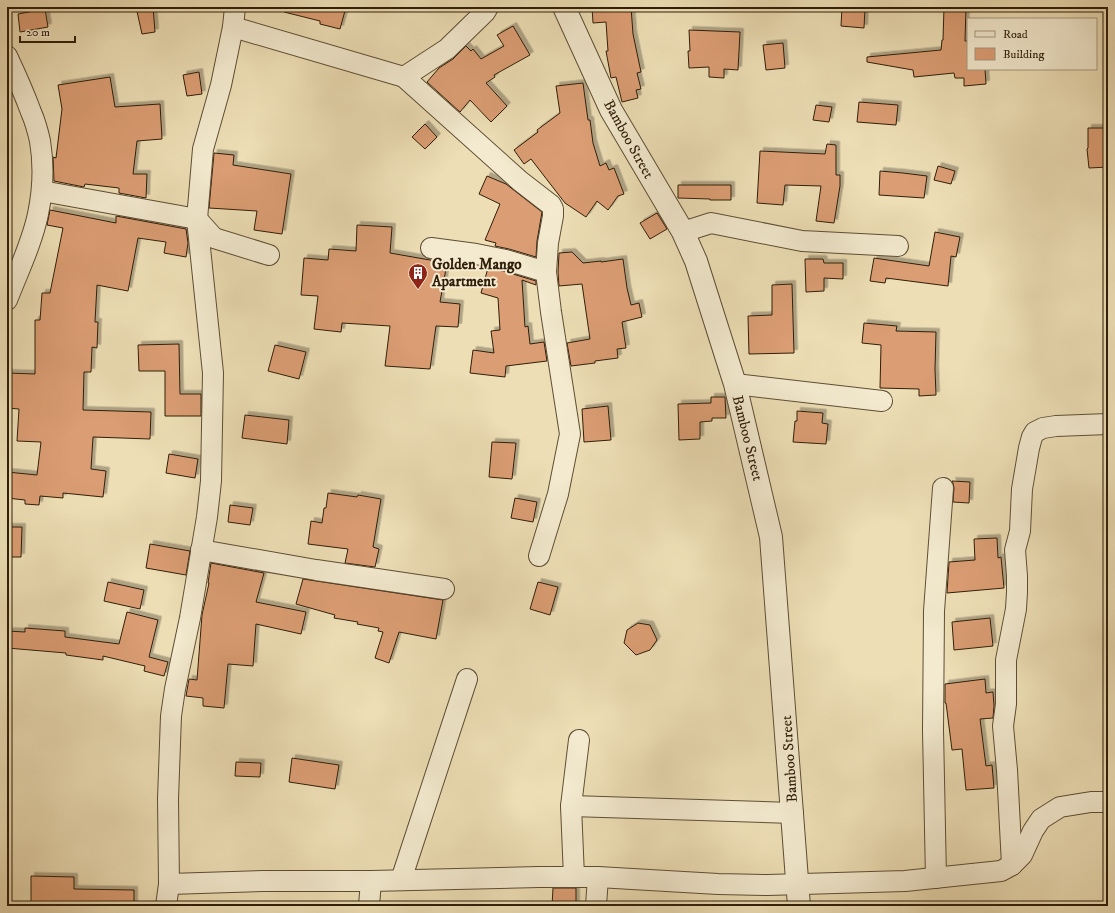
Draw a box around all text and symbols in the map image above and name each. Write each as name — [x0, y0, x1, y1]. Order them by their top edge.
scale bar — [20, 18, 75, 44]
legend — [967, 18, 1097, 70]
text: 20 m — [26, 25, 50, 40]
text: Road — [1003, 27, 1028, 42]
text: Building — [1003, 47, 1044, 62]
street label: Bamboo Street — [599, 96, 658, 182]
place label: Golden Mango Apartment — [431, 255, 522, 291]
building icon: Golden Mango Apartment — [407, 262, 429, 290]
street label: Bamboo Street — [728, 393, 767, 483]
street label: Bamboo Street — [777, 715, 802, 803]

